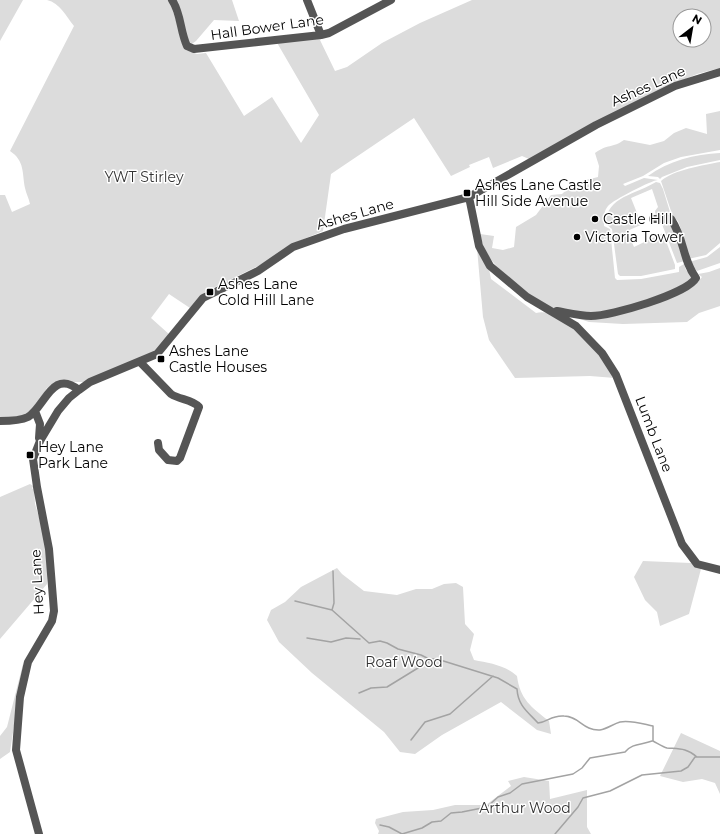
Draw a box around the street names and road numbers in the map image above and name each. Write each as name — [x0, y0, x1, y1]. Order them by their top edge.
street label: Hall Bower Lane — [209, 10, 325, 44]
street label: Ashes Lane — [608, 62, 688, 110]
street label: Ashes Lane — [314, 194, 396, 234]
street label: Lumb Lane — [631, 393, 677, 475]
street label: Hey Lane — [26, 549, 48, 615]

